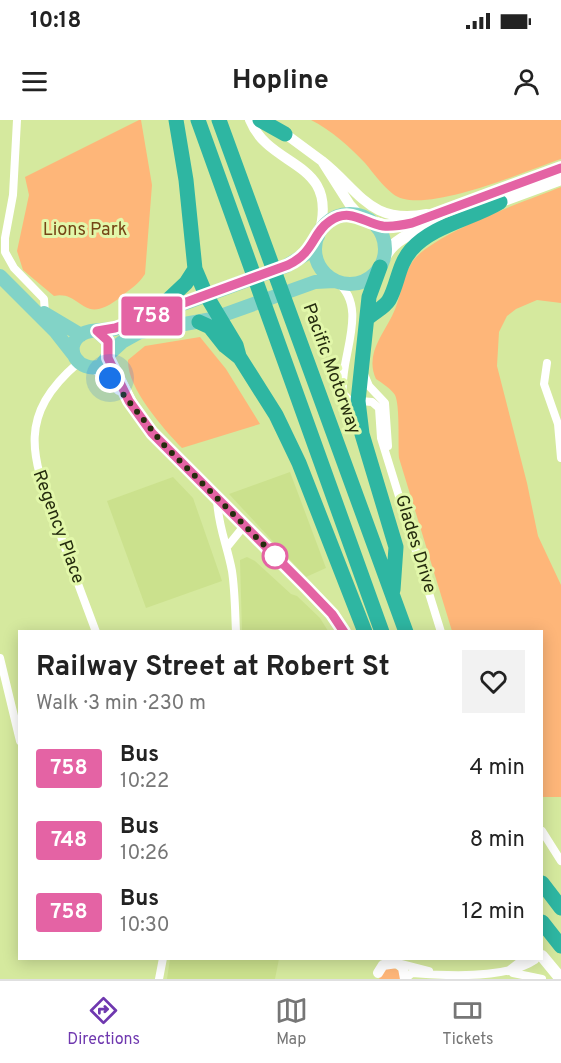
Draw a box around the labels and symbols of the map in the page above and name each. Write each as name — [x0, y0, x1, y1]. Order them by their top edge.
park label: Lions Park — [43, 219, 127, 242]
line badge: 758 — [118, 296, 186, 336]
street label: Pacific Motorway — [297, 300, 365, 438]
your location — [95, 363, 125, 393]
street label: Regency Place — [27, 467, 89, 587]
street label: Glades Drive — [389, 492, 441, 596]
unlabelled marker — [262, 543, 288, 569]

